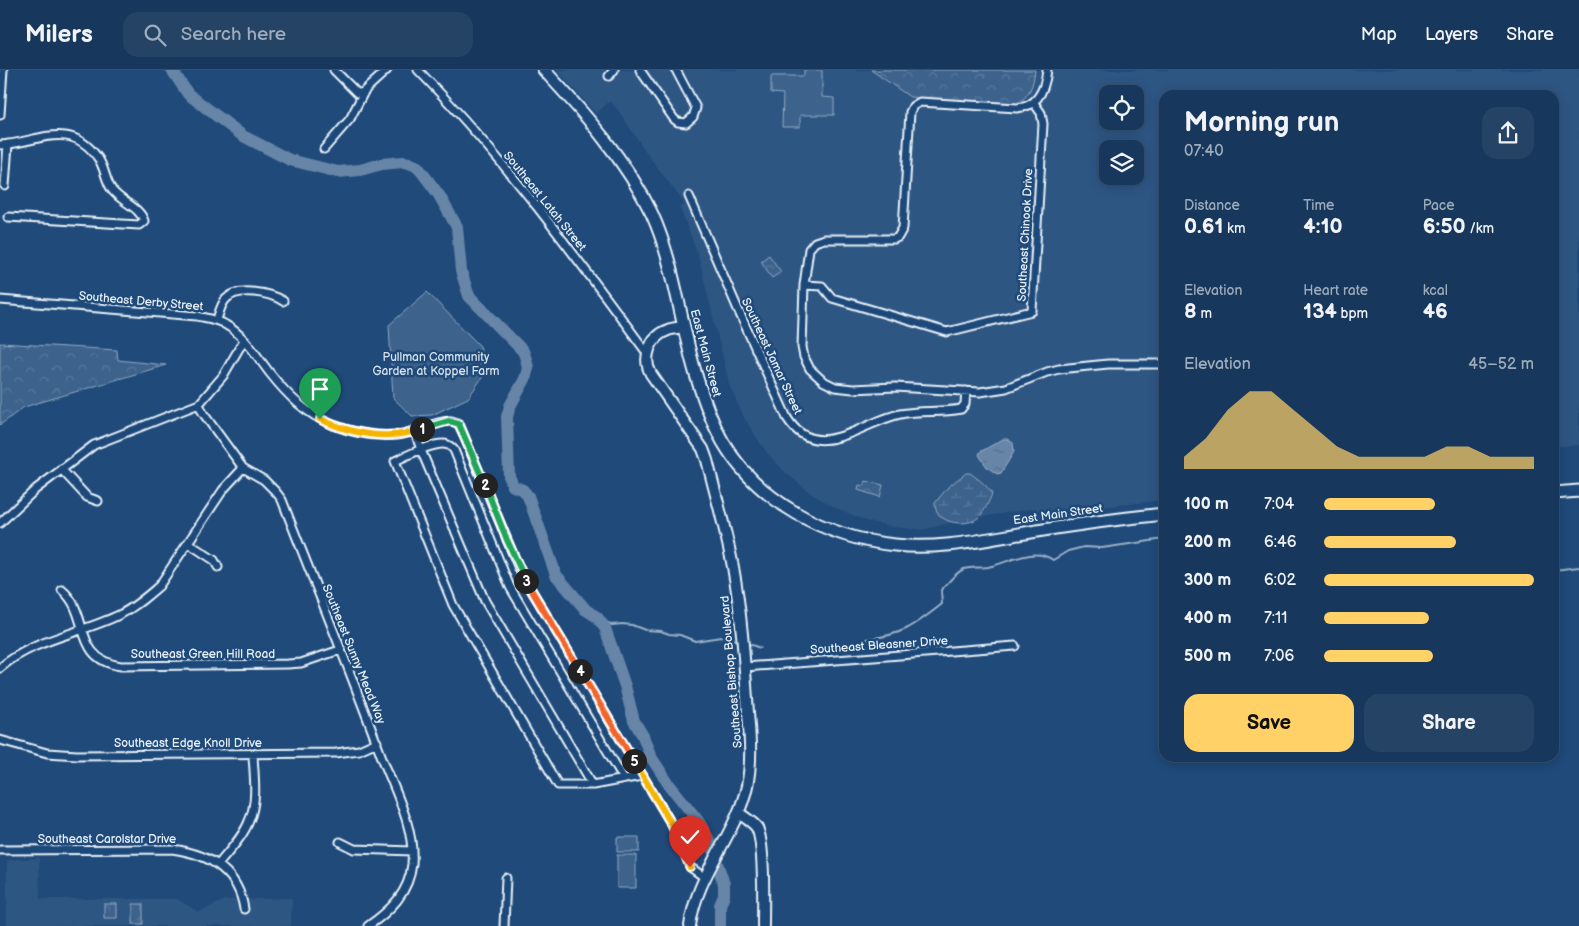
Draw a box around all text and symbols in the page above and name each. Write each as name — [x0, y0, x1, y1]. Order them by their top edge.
search box — [123, 12, 473, 57]
text: Milers — [25, 20, 93, 49]
icon: search — [141, 21, 169, 49]
text: Search here — [181, 23, 286, 46]
text: Map — [1361, 24, 1397, 45]
text: Layers — [1425, 24, 1478, 45]
text: Share — [1506, 24, 1554, 45]
map controls — [1099, 85, 1144, 185]
button: locate — [1099, 85, 1144, 130]
text: Morning run — [1184, 106, 1339, 139]
button: share — [1482, 107, 1534, 159]
button: layers — [1099, 140, 1144, 185]
text: 07:40 — [1184, 142, 1224, 161]
street label: Southeast Latah Street — [500, 148, 590, 254]
street label: Southeast Chinook Drive — [1015, 168, 1036, 302]
text: Distance — [1184, 197, 1240, 214]
text: Time — [1303, 197, 1334, 214]
text: Pace — [1423, 197, 1455, 214]
text: 0.61 — [1184, 214, 1223, 239]
text: 4:10 — [1303, 214, 1343, 239]
text: 6:50 — [1423, 214, 1466, 239]
text: km — [1223, 220, 1246, 237]
text: /km — [1466, 220, 1494, 237]
text: Elevation — [1184, 282, 1242, 299]
text: Heart rate — [1303, 282, 1368, 299]
text: kcal — [1423, 282, 1448, 299]
street label: Southeast Derby Street — [78, 289, 204, 314]
street label: Southeast Jamar Street — [738, 296, 805, 417]
text: 8 — [1184, 299, 1197, 324]
text: 134 — [1303, 299, 1337, 324]
text: 46 — [1423, 299, 1448, 324]
text: m — [1197, 305, 1212, 322]
text: bpm — [1337, 305, 1368, 322]
street label: East Main Street — [687, 308, 725, 399]
park label: Pullman Community Garden at Koppel Farm — [373, 350, 499, 379]
text: Elevation — [1184, 355, 1251, 374]
text: 45–52 m — [1468, 355, 1534, 374]
pin — [299, 368, 341, 419]
icon: arrive — [306, 375, 334, 403]
pin: 1 — [410, 416, 434, 442]
text: 1 — [420, 421, 425, 438]
pin: 2 — [472, 472, 498, 498]
text: 2 — [481, 477, 490, 494]
text: 100 m — [1184, 495, 1229, 514]
text: 7:04 — [1264, 495, 1294, 514]
street label: East Main Street — [1012, 501, 1104, 528]
text: 200 m — [1184, 533, 1231, 552]
text: 6:46 — [1264, 533, 1297, 552]
pin: 3 — [514, 568, 538, 594]
text: 300 m — [1184, 571, 1231, 590]
text: 6:02 — [1264, 571, 1296, 590]
text: 3 — [522, 573, 531, 590]
street label: Southeast Sunny Mead Way — [319, 582, 389, 727]
street label: Southeast Bishop Boulevard — [717, 595, 746, 749]
text: 400 m — [1184, 609, 1231, 628]
text: 7:11 — [1264, 609, 1287, 628]
street label: Southeast Bleasner Drive — [810, 633, 948, 658]
street label: Southeast Green Hill Road — [131, 647, 275, 662]
text: 500 m — [1184, 647, 1231, 666]
text: 7:06 — [1264, 647, 1294, 666]
pin: 4 — [568, 658, 592, 684]
text: 4 — [576, 663, 585, 680]
button: Save — [1184, 694, 1354, 752]
button: Share — [1364, 694, 1534, 752]
street label: Southeast Edge Knoll Drive — [114, 736, 262, 751]
pin: 5 — [622, 748, 646, 774]
text: 5 — [630, 753, 639, 770]
pin — [669, 816, 711, 867]
icon: check — [676, 823, 704, 851]
street label: Southeast Carolstar Drive — [38, 832, 176, 847]

